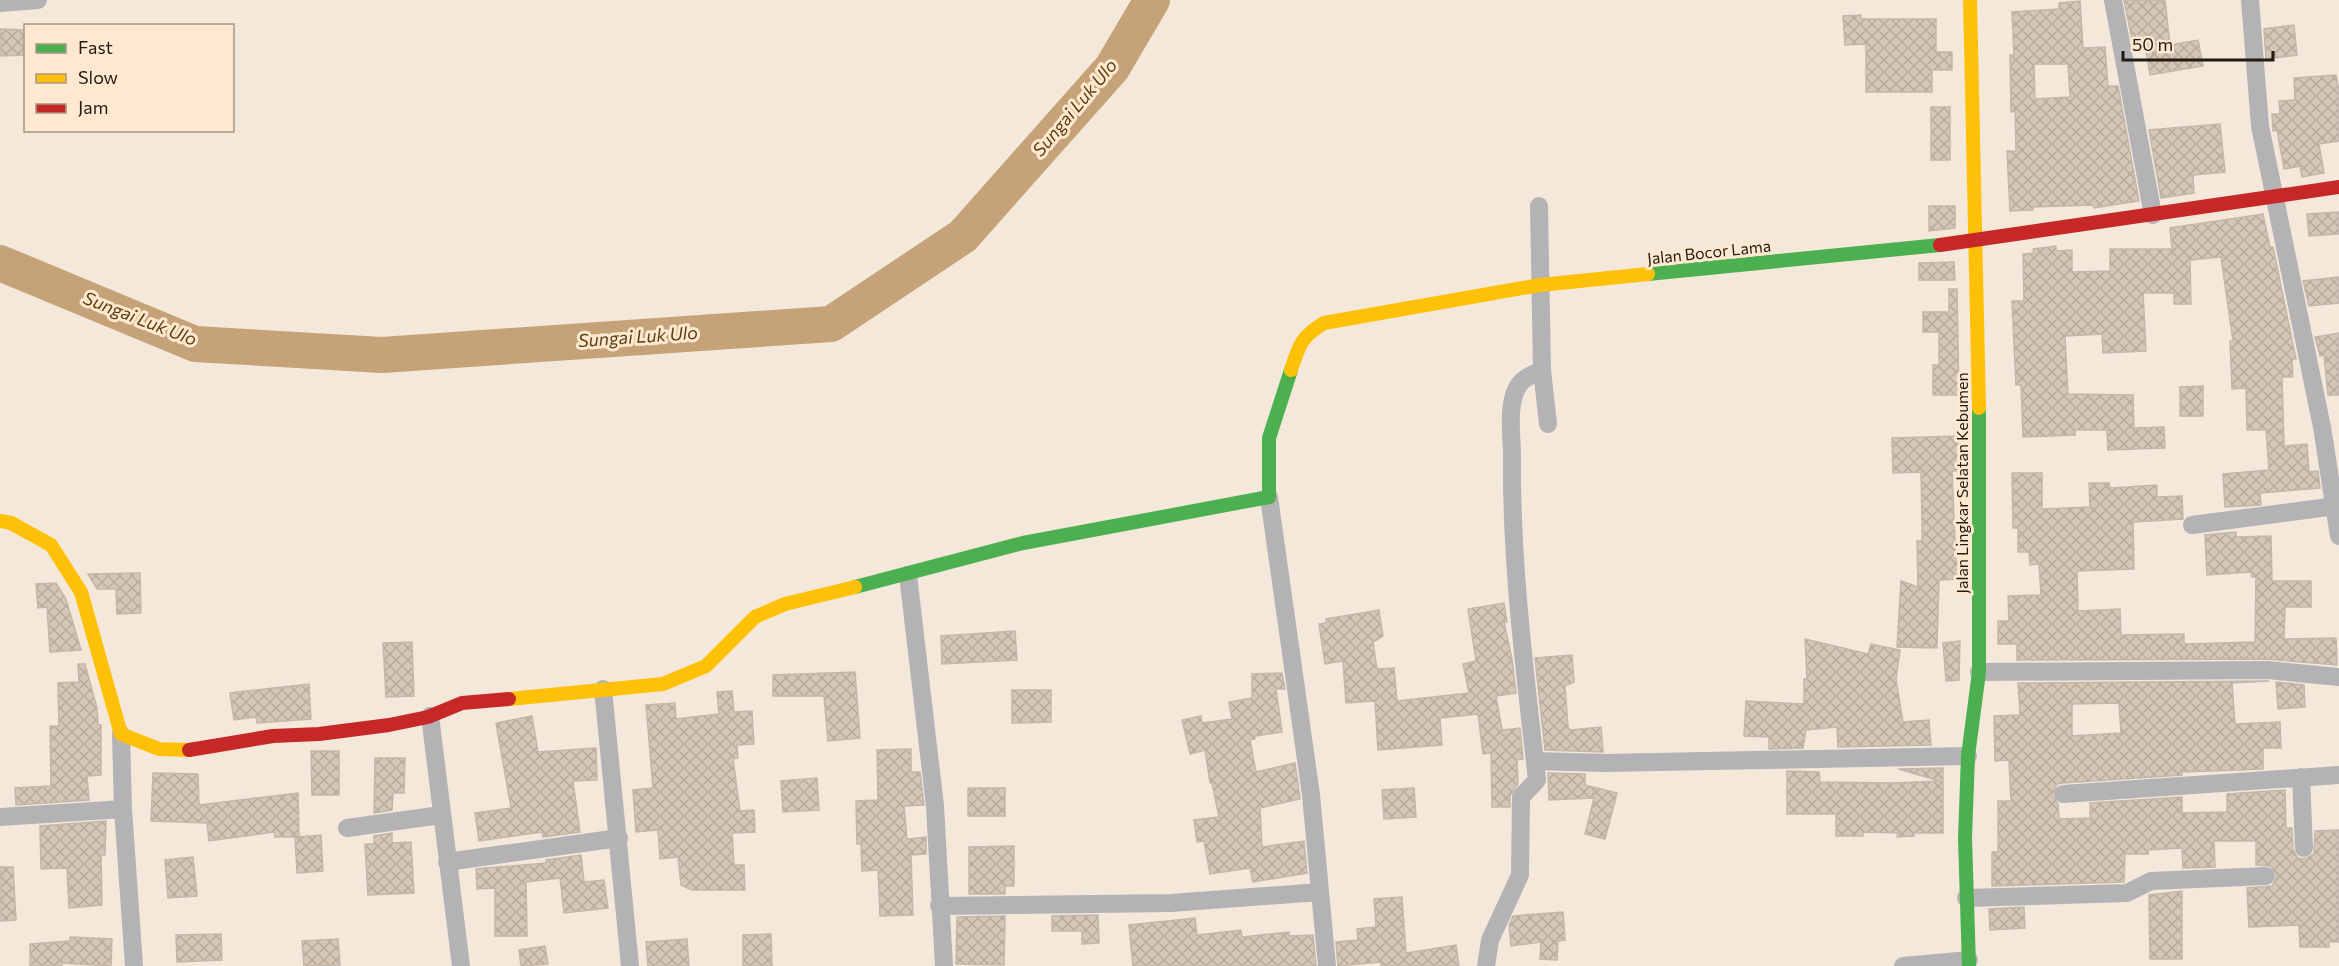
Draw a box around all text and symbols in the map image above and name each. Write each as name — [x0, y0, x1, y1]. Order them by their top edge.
legend — [24, 24, 234, 132]
scale bar — [2123, 24, 2273, 62]
text: 50 m — [2132, 33, 2173, 55]
text: Fast — [78, 36, 113, 58]
water label: Sungai Luk Ulo — [1027, 54, 1121, 160]
text: Slow — [78, 66, 118, 88]
text: Jam — [78, 96, 108, 118]
street label: Jalan Bocor Lama — [1646, 236, 1772, 267]
water label: Sungai Luk Ulo — [80, 286, 200, 350]
water label: Sungai Luk Ulo — [577, 321, 699, 351]
street label: Jalan Lingkar Selatan Kebumen — [1952, 372, 1971, 594]

